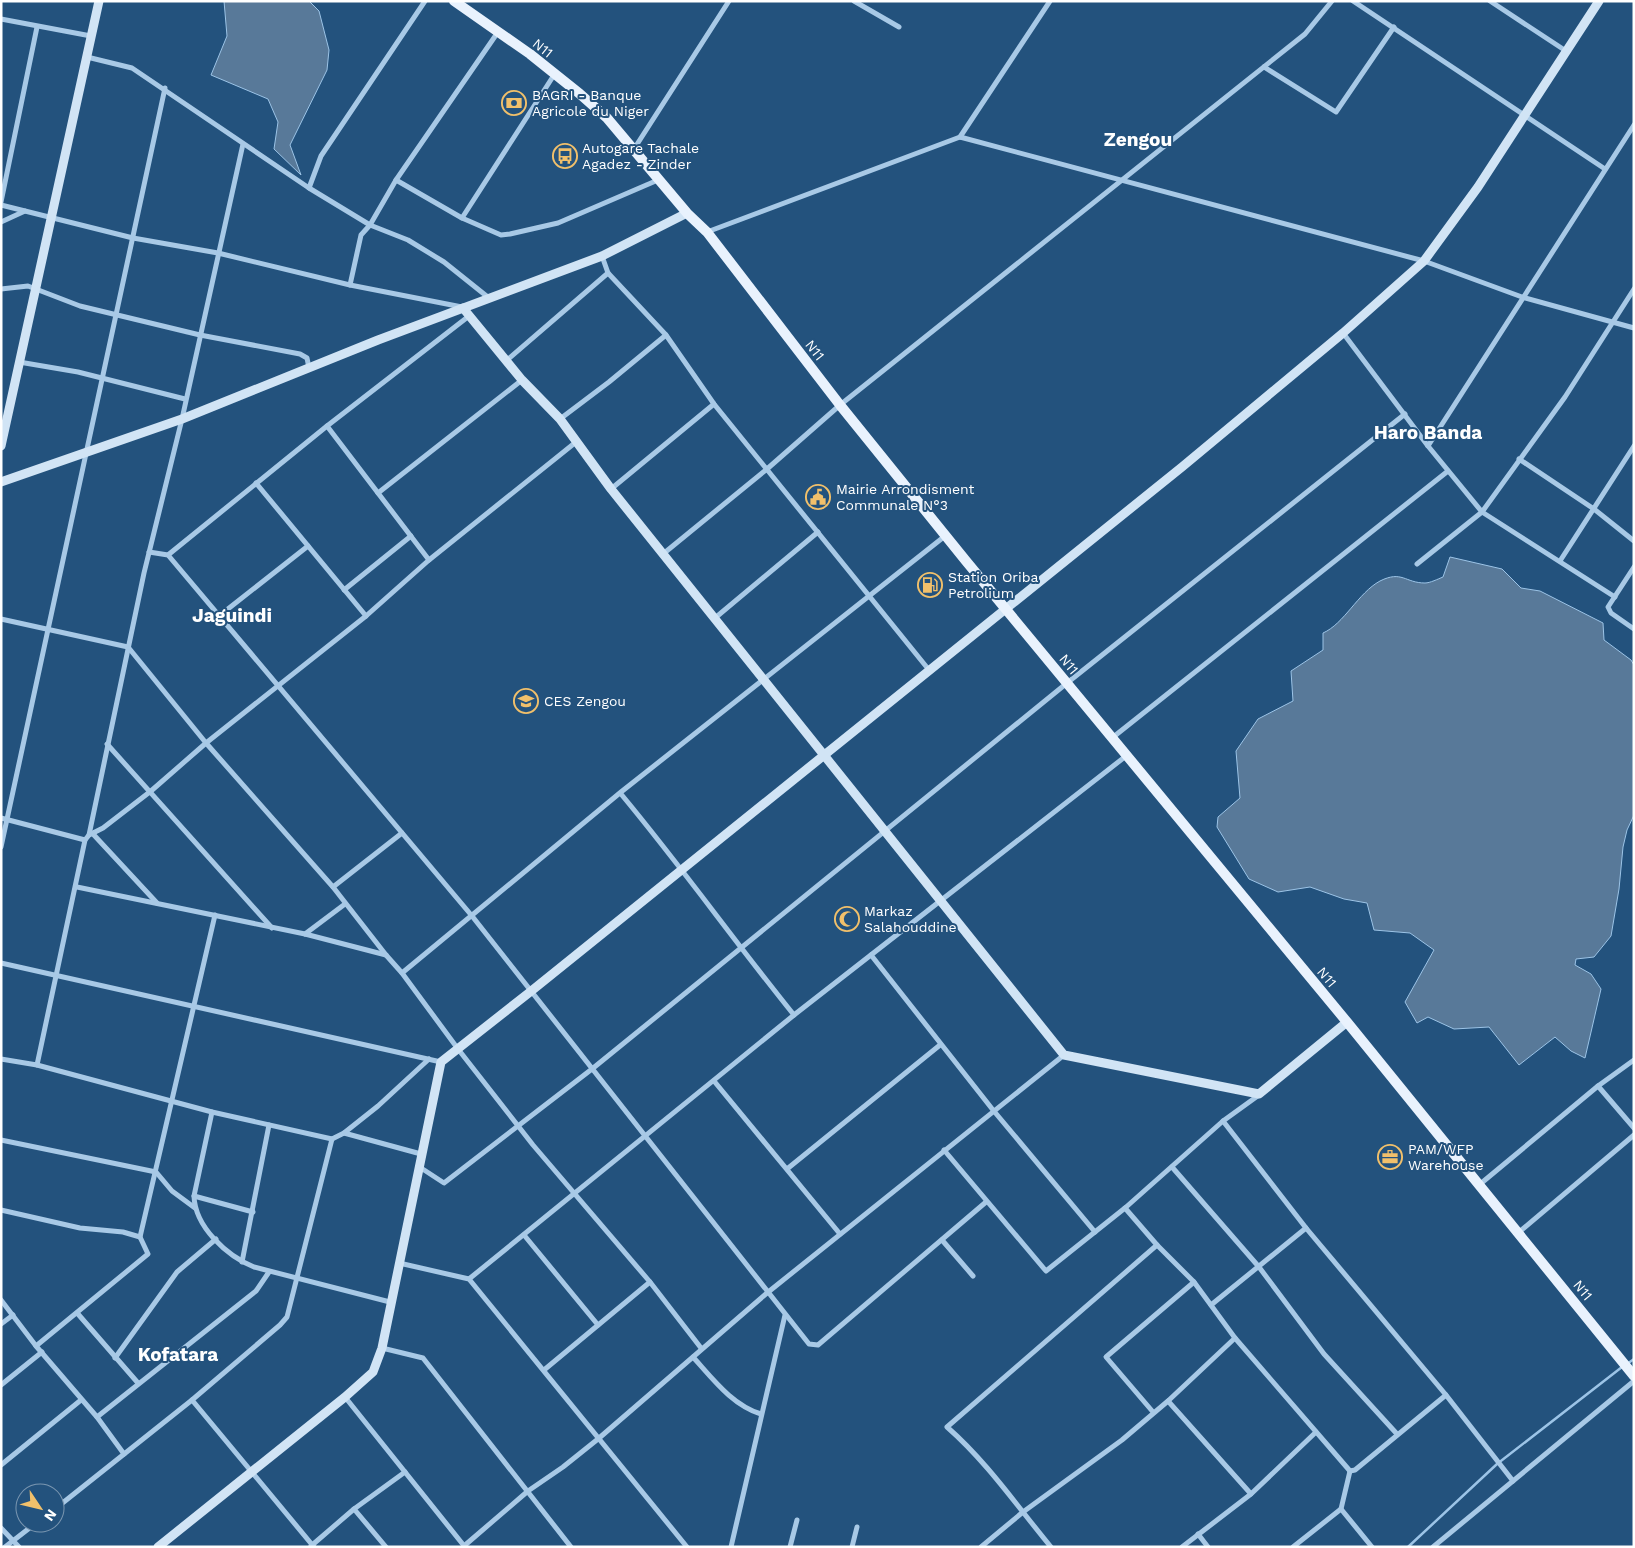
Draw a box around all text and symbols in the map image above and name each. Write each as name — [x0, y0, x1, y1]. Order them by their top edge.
street label: N11 — [530, 35, 556, 61]
place label: BAGRI - Banque Agricole du Niger — [532, 87, 649, 119]
bank icon: BAGRI - Banque Agricole du Niger — [501, 90, 527, 116]
district label: Zengou — [1104, 128, 1172, 151]
place label: Autogare Tachale Agadez - Zinder — [582, 140, 699, 172]
bus stop icon: Autogare Tachale Agadez - Zinder — [552, 143, 578, 169]
street label: N11 — [802, 337, 828, 363]
district label: Haro Banda — [1374, 421, 1482, 444]
place label: Mairie Arrondisment Communale N°3 — [836, 481, 975, 513]
public building icon: Mairie Arrondisment Communale N°3 — [805, 484, 831, 510]
place label: Station Oriba Petrolium — [948, 569, 1039, 601]
fuel station icon: Station Oriba Petrolium — [917, 572, 943, 598]
district label: Jaguindi — [192, 604, 272, 627]
street label: N11 — [1056, 651, 1082, 677]
school or university icon: CES Zengou — [513, 688, 539, 714]
place label: CES Zengou — [544, 693, 626, 709]
place label: Markaz Salahouddine — [864, 903, 957, 935]
mosque icon: Markaz Salahouddine — [834, 906, 860, 932]
street label: N11 — [1314, 964, 1340, 990]
place label: PAM/WFP Warehouse — [1408, 1141, 1484, 1173]
office icon: PAM/WFP Warehouse — [1377, 1144, 1403, 1170]
street label: N11 — [1570, 1277, 1596, 1303]
district label: Kofatara — [138, 1343, 218, 1366]
north arrow — [15, 1483, 65, 1533]
text: N — [41, 1507, 60, 1524]

